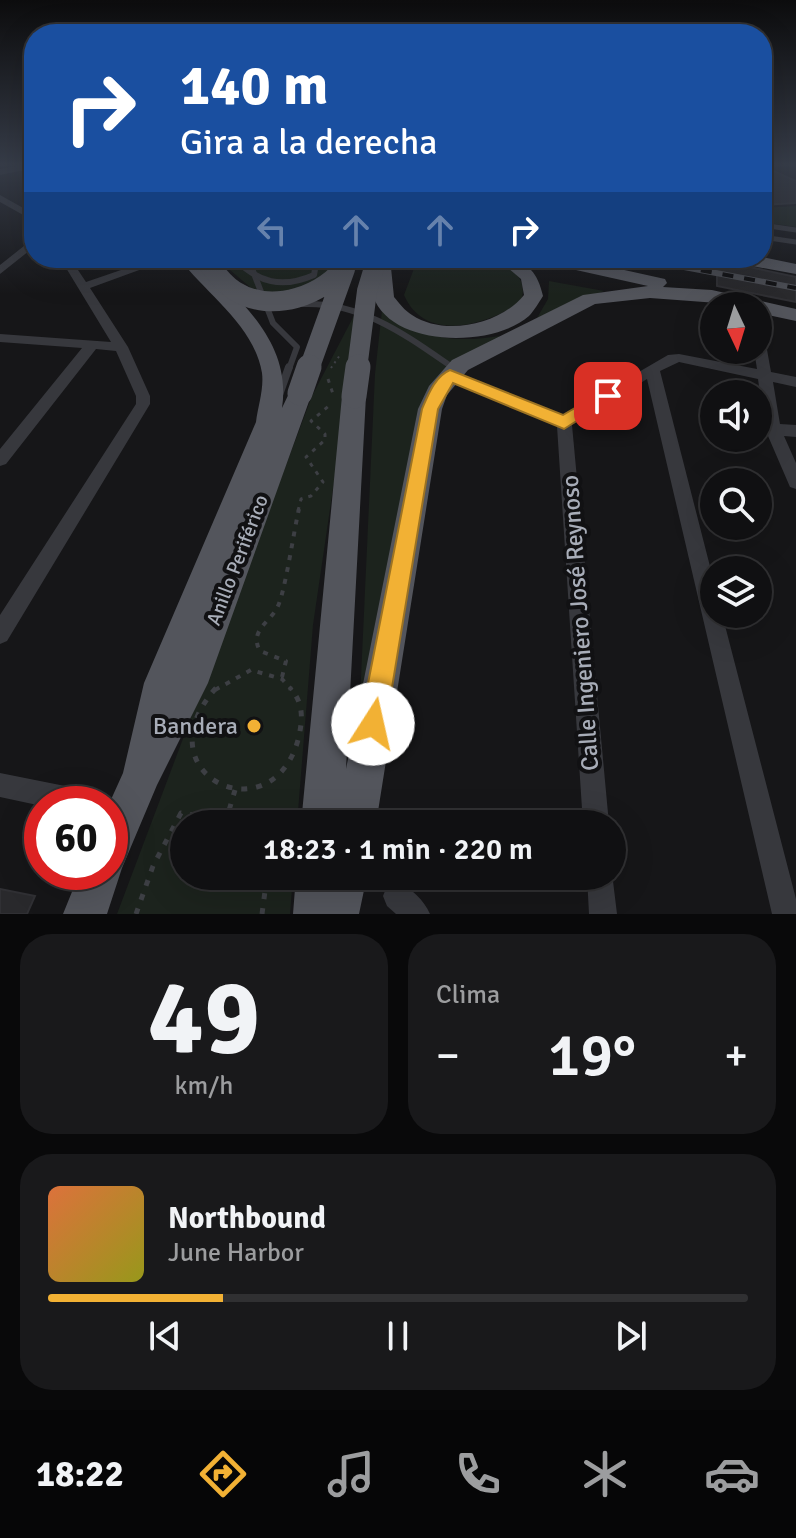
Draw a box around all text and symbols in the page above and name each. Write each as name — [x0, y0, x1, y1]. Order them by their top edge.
text: 140 m — [180, 51, 328, 120]
icon: right — [48, 56, 152, 160]
text: Gira a la derecha — [180, 120, 438, 165]
icon: left — [250, 208, 294, 252]
icon: ahead — [334, 208, 378, 252]
icon: ahead — [418, 208, 462, 252]
icon: right — [502, 208, 546, 252]
north arrow — [700, 292, 772, 364]
map controls — [700, 292, 772, 628]
pin — [574, 362, 642, 430]
icon: arrive — [586, 374, 630, 418]
button: sound — [700, 380, 772, 452]
button: search — [700, 468, 772, 540]
street label: Calle Ingeniero José Reynoso — [555, 474, 605, 772]
street label: Anillo Periférico — [201, 491, 274, 629]
button: layers — [700, 556, 772, 628]
position arrow — [331, 682, 415, 766]
place label: Bandera — [153, 711, 238, 741]
marker: Bandera — [245, 717, 263, 735]
speed limit sign: 60 — [24, 786, 128, 890]
text: 18:23 · 1 min · 220 m — [263, 831, 533, 868]
text: 49 — [148, 954, 260, 1082]
text: Clima — [436, 979, 500, 1011]
text: 19° — [548, 1019, 636, 1093]
text: − — [436, 1029, 460, 1083]
text: + — [724, 1029, 748, 1083]
text: km/h — [175, 1070, 233, 1102]
text: Northbound — [168, 1200, 326, 1237]
text: June Harbor — [168, 1237, 304, 1269]
icon: previous — [143, 1314, 187, 1358]
icon: pause — [376, 1314, 420, 1358]
icon: next — [609, 1314, 653, 1358]
icon: directions — [195, 1446, 251, 1502]
icon: music — [323, 1446, 379, 1502]
icon: phone — [450, 1446, 506, 1502]
icon: climate — [577, 1446, 633, 1502]
icon: car — [704, 1446, 760, 1502]
text: 18:22 — [36, 1452, 124, 1497]

